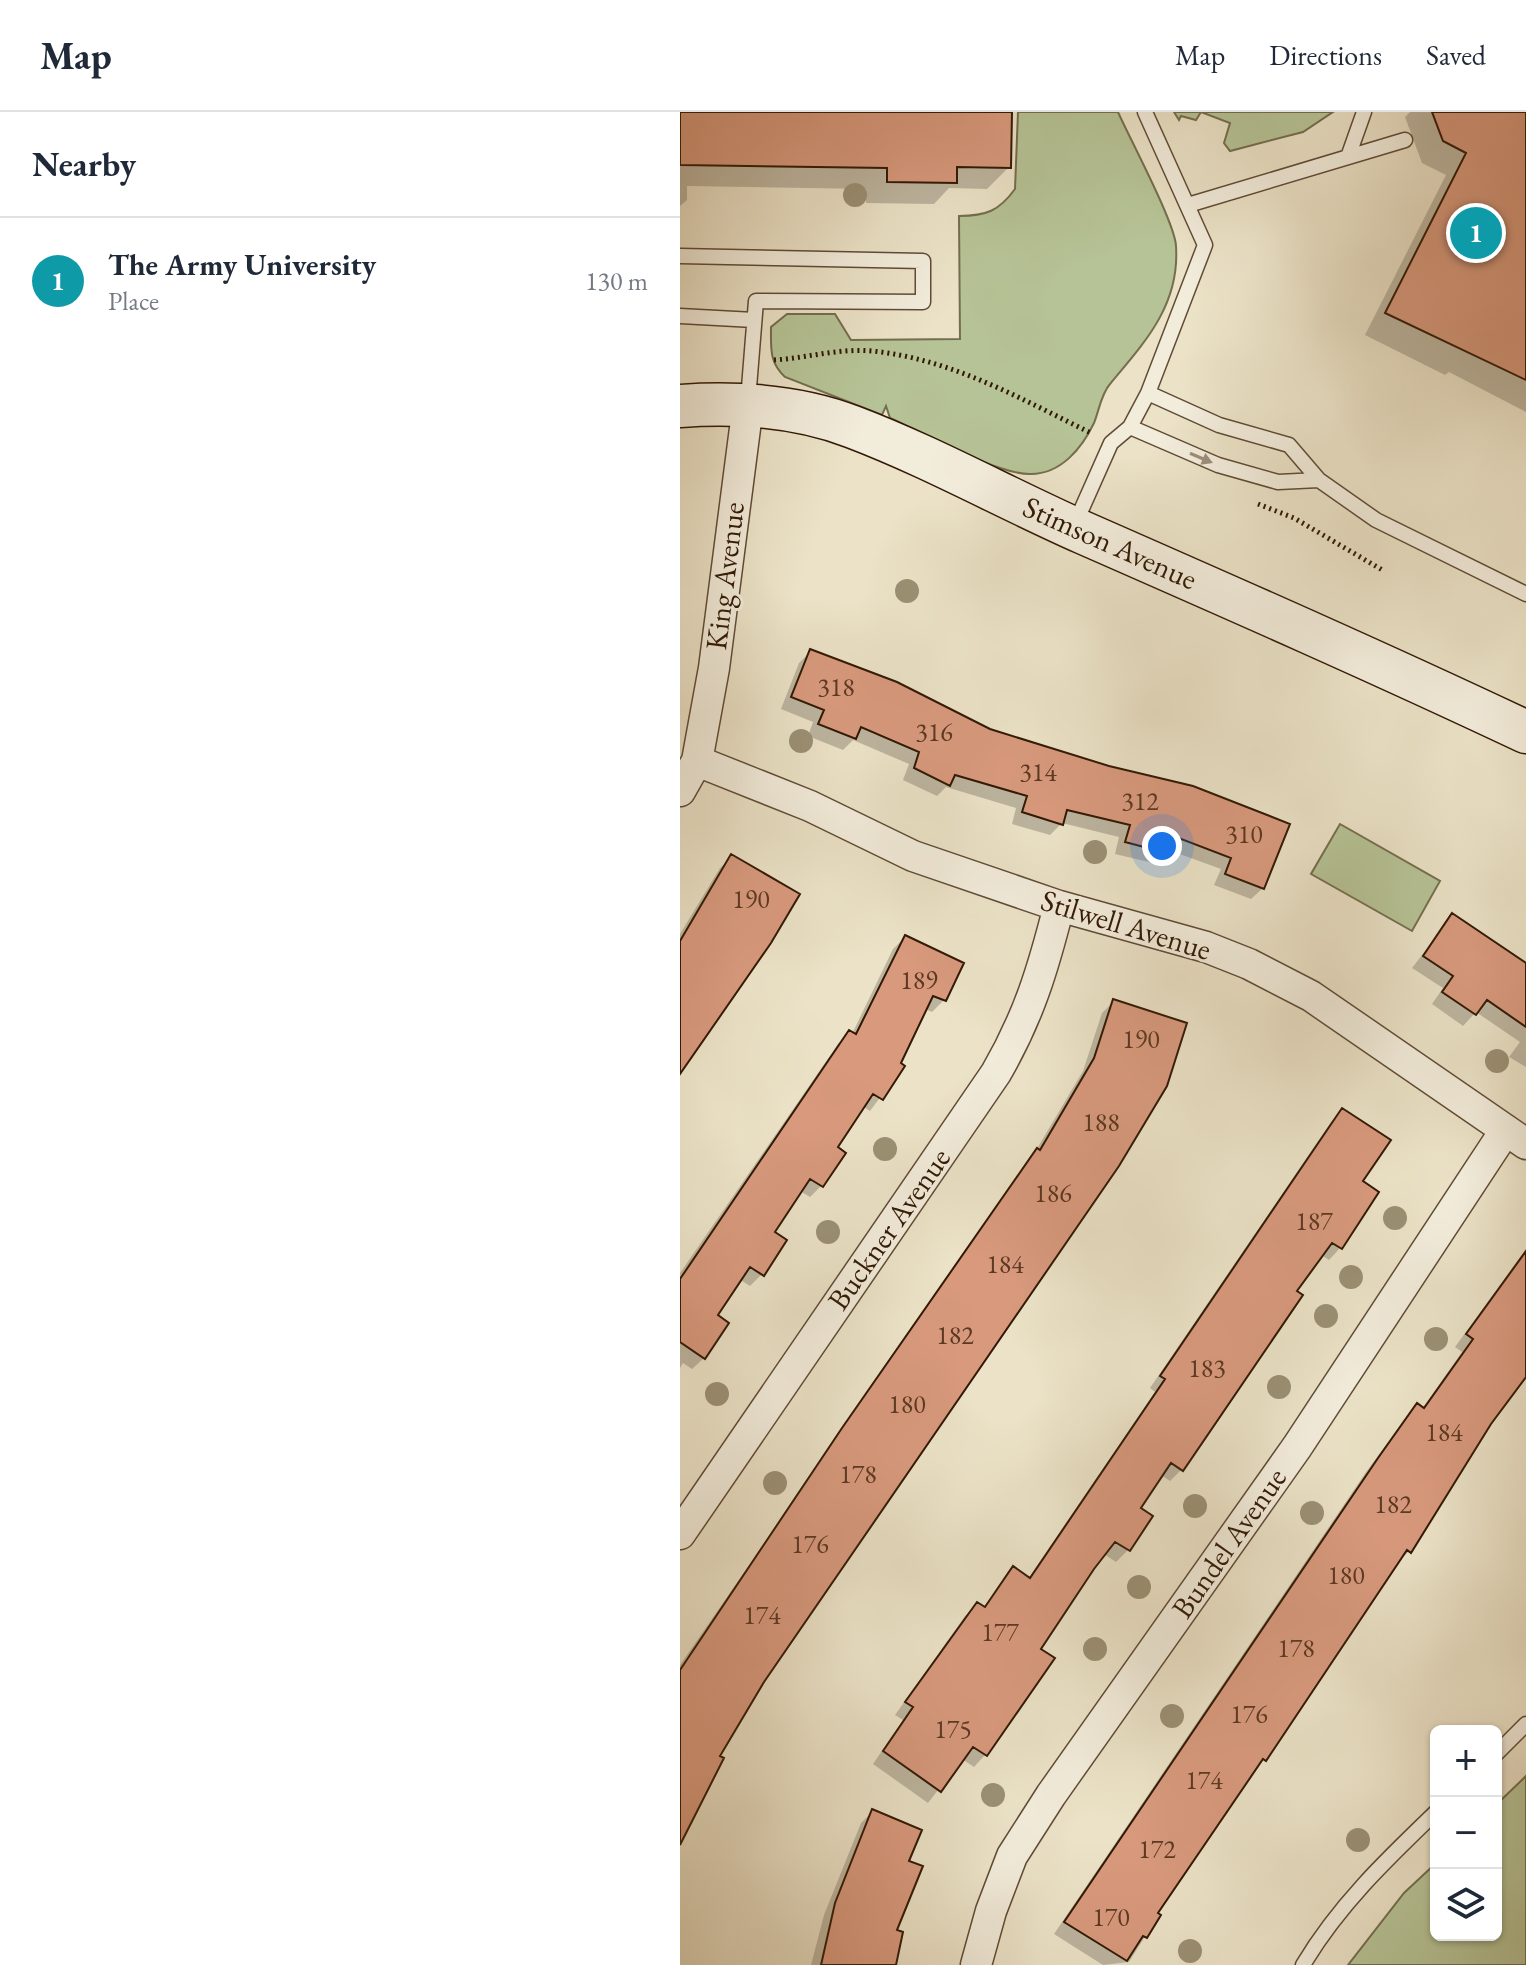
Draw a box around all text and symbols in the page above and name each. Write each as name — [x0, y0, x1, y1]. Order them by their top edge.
text: Map — [40, 31, 112, 80]
text: Map — [1175, 37, 1225, 73]
text: Directions — [1269, 37, 1382, 73]
text: Saved — [1426, 37, 1486, 73]
text: Nearby — [32, 142, 136, 186]
pin: 1 — [1450, 203, 1502, 263]
text: The Army University — [108, 245, 376, 284]
text: 1 — [51, 264, 65, 298]
text: 130 m — [585, 264, 648, 298]
text: Place — [108, 284, 159, 318]
one-way arrow — [1190, 451, 1213, 464]
street label: Stimson Avenue — [1017, 487, 1203, 598]
street label: King Avenue — [696, 500, 753, 652]
house number: 318 — [817, 670, 855, 704]
house number: 316 — [915, 715, 953, 749]
house number: 314 — [1019, 755, 1057, 789]
house number: 312 — [1121, 784, 1159, 818]
house number: 310 — [1225, 817, 1263, 851]
your location — [1142, 826, 1182, 866]
street label: Stilwell Avenue — [1036, 880, 1216, 969]
house number: 190 — [732, 882, 770, 916]
house number: 189 — [900, 963, 938, 997]
house number: 190 — [1122, 1022, 1160, 1056]
house number: 188 — [1082, 1105, 1120, 1139]
street label: Buckner Avenue — [818, 1140, 959, 1317]
house number: 186 — [1034, 1176, 1072, 1210]
house number: 187 — [1295, 1204, 1333, 1238]
house number: 184 — [986, 1247, 1024, 1281]
house number: 182 — [936, 1318, 974, 1352]
house number: 183 — [1188, 1351, 1226, 1385]
house number: 180 — [888, 1387, 926, 1421]
house number: 184 — [1425, 1415, 1463, 1449]
house number: 178 — [839, 1457, 877, 1491]
street label: Bundel Avenue — [1162, 1460, 1295, 1626]
house number: 182 — [1374, 1487, 1412, 1521]
house number: 176 — [791, 1527, 829, 1561]
house number: 180 — [1327, 1558, 1365, 1592]
house number: 174 — [743, 1598, 781, 1632]
house number: 177 — [981, 1615, 1019, 1649]
house number: 178 — [1277, 1631, 1315, 1665]
house number: 176 — [1230, 1697, 1268, 1731]
house number: 175 — [934, 1712, 972, 1746]
map controls — [1430, 1725, 1502, 1941]
button: + — [1430, 1725, 1502, 1797]
house number: 174 — [1185, 1763, 1223, 1797]
button: − — [1430, 1797, 1502, 1869]
house number: 172 — [1138, 1832, 1176, 1866]
button: layers — [1430, 1869, 1502, 1941]
house number: 170 — [1092, 1900, 1130, 1934]

